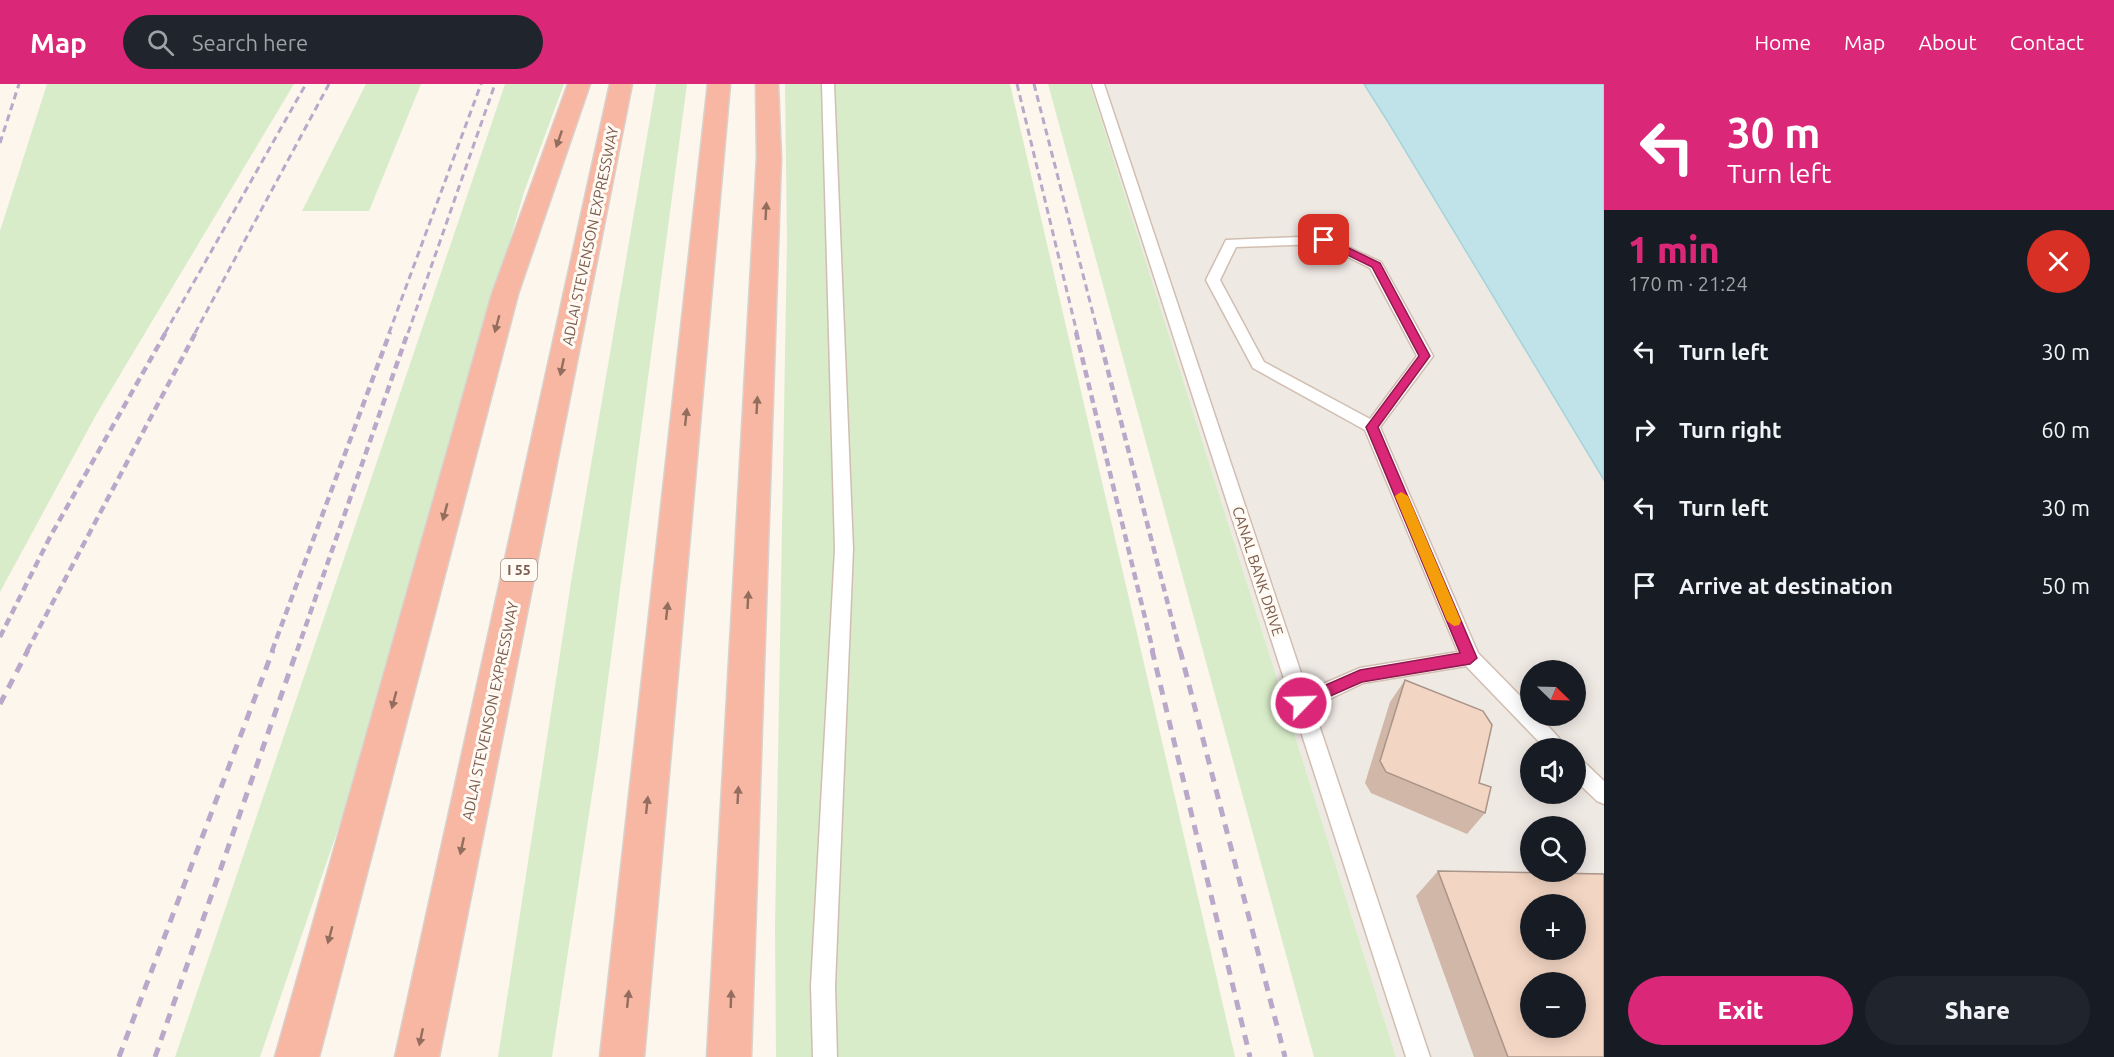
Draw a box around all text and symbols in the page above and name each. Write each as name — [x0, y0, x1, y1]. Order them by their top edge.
search box — [123, 15, 543, 69]
icon: search — [144, 26, 177, 59]
text: Map — [30, 27, 87, 58]
text: Search here — [192, 30, 308, 55]
text: Home — [1754, 30, 1811, 54]
text: Map — [1844, 30, 1885, 54]
text: About — [1918, 30, 1977, 54]
text: Contact — [2010, 30, 2084, 54]
icon: left — [1628, 108, 1706, 186]
text: 30 m — [1727, 109, 1821, 156]
street label: ADLAI STEVENSON EXPRESSWAY — [558, 125, 622, 347]
one-way arrow — [554, 130, 564, 148]
text: Turn left — [1727, 158, 1831, 188]
one-way arrow — [762, 201, 771, 220]
pin — [1298, 214, 1349, 265]
icon: arrive — [1307, 223, 1340, 256]
text: 1 min — [1628, 229, 1720, 270]
button: close — [2027, 230, 2090, 293]
text: 170 m · 21:24 — [1628, 272, 1748, 295]
one-way arrow — [492, 315, 501, 333]
icon: left — [1628, 335, 1661, 368]
text: Turn left — [1679, 339, 1769, 364]
text: 30 m — [2041, 339, 2090, 364]
one-way arrow — [557, 358, 566, 377]
one-way arrow — [752, 396, 761, 415]
one-way arrow — [681, 407, 691, 426]
icon: right — [1628, 413, 1661, 446]
text: Turn right — [1679, 417, 1781, 442]
text: 60 m — [2041, 417, 2090, 442]
icon: left — [1628, 491, 1661, 524]
text: Turn left — [1679, 495, 1769, 520]
text: 30 m — [2041, 495, 2090, 520]
one-way arrow — [440, 503, 450, 521]
street label: CANAL BANK DRIVE — [1229, 504, 1287, 638]
road number: I 55 — [501, 559, 537, 581]
icon: arrive — [1628, 569, 1661, 602]
text: Arrive at destination — [1679, 573, 1893, 598]
text: 50 m — [2041, 573, 2090, 598]
one-way arrow — [743, 591, 752, 610]
street label: ADLAI STEVENSON EXPRESSWAY — [458, 600, 522, 822]
one-way arrow — [662, 601, 672, 620]
north arrow — [1520, 660, 1586, 726]
map controls — [1520, 660, 1586, 1038]
position arrow — [1269, 671, 1333, 735]
one-way arrow — [389, 691, 398, 709]
button: sound — [1520, 738, 1586, 804]
one-way arrow — [734, 786, 743, 805]
one-way arrow — [642, 795, 652, 814]
button: search — [1520, 816, 1586, 882]
one-way arrow — [456, 837, 466, 855]
button: + — [1520, 894, 1586, 960]
one-way arrow — [325, 926, 334, 944]
button: − — [1520, 972, 1586, 1038]
button: Exit — [1628, 976, 1853, 1045]
button: Share — [1865, 976, 2090, 1045]
one-way arrow — [623, 989, 633, 1008]
one-way arrow — [726, 989, 736, 1008]
one-way arrow — [416, 1027, 426, 1046]

